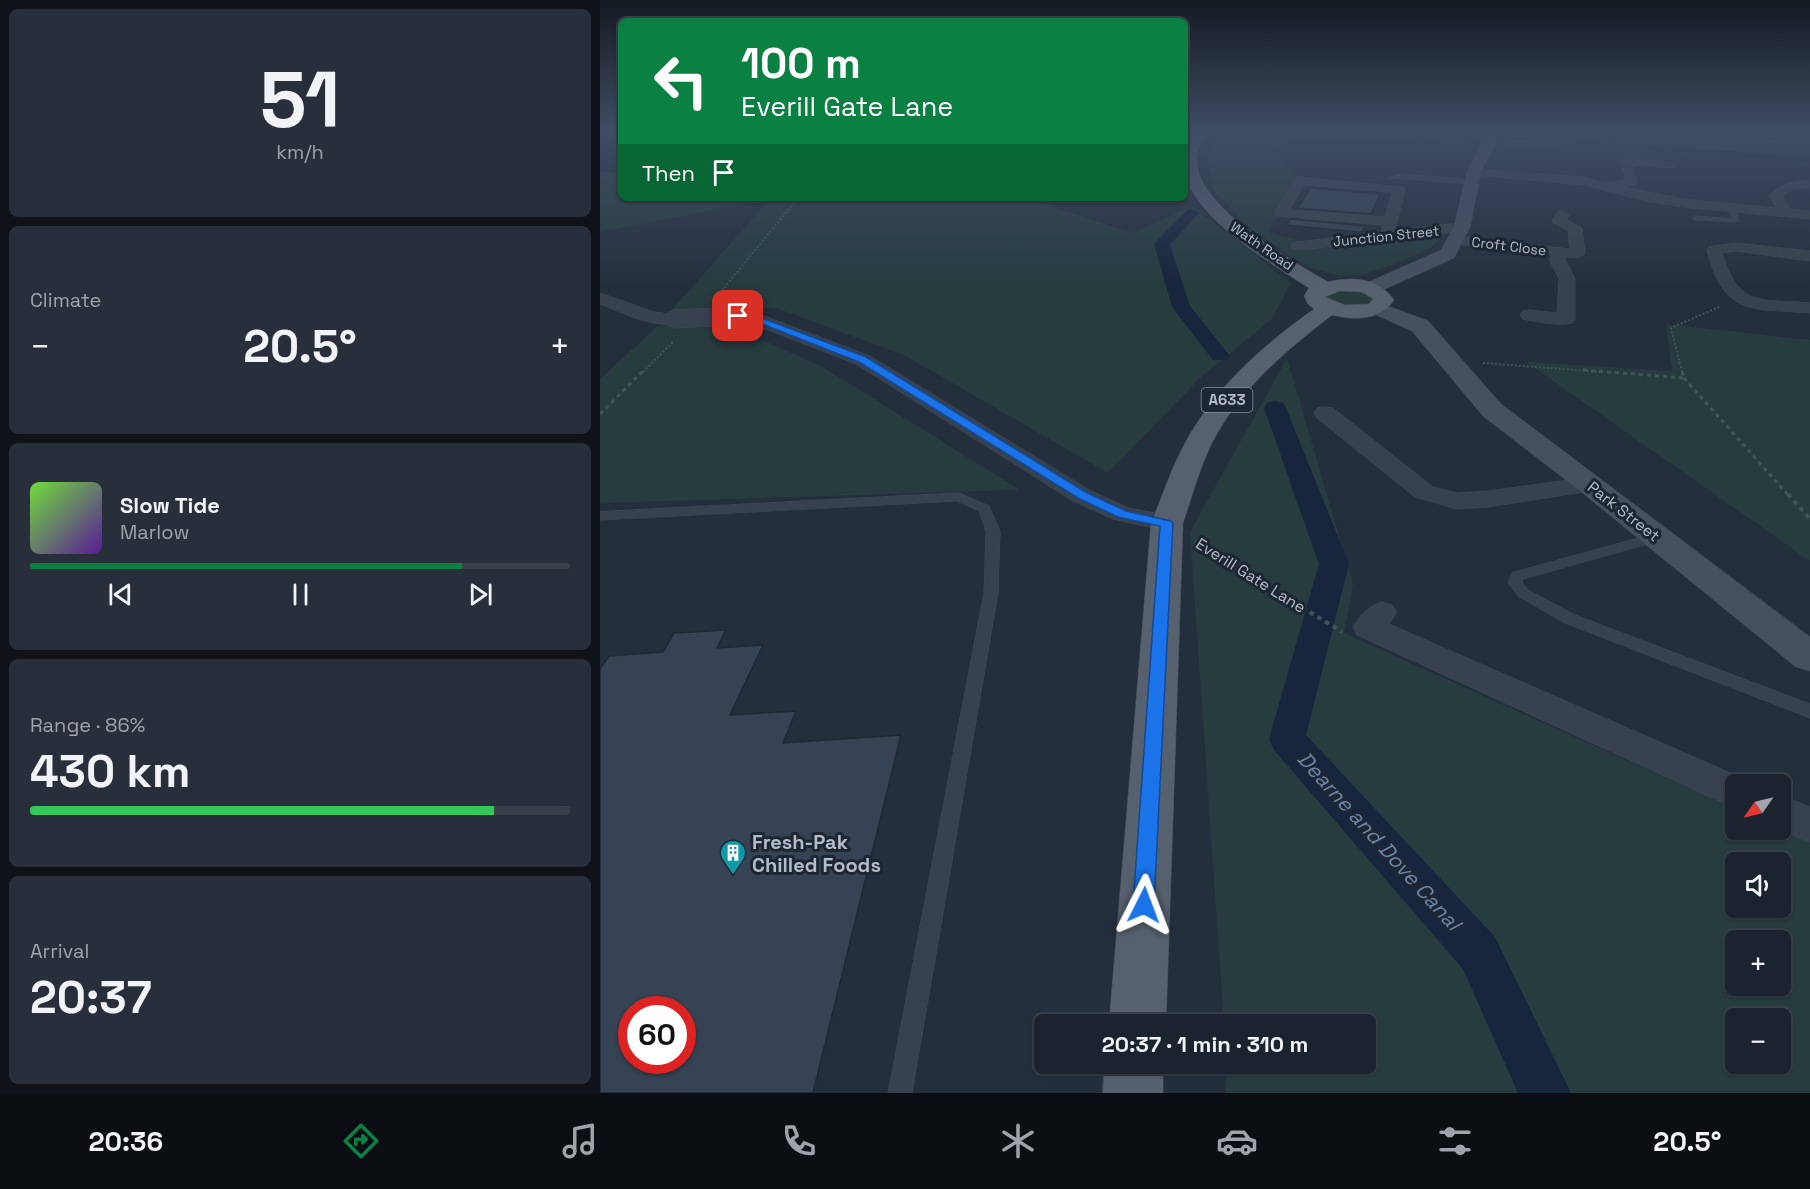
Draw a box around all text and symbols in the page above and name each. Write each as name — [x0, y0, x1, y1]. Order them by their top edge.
text: 100 m — [741, 37, 861, 90]
icon: left — [642, 42, 720, 120]
text: 51 — [260, 50, 340, 150]
text: Everill Gate Lane — [741, 89, 953, 124]
text: km/h — [276, 139, 324, 165]
icon: arrive — [707, 156, 740, 189]
text: Then — [642, 159, 695, 187]
street label: Wath Road — [1227, 218, 1297, 274]
street label: Junction Street — [1332, 221, 1440, 251]
street label: Croft Close — [1471, 232, 1547, 260]
text: Climate — [30, 287, 101, 313]
pin — [712, 290, 763, 341]
icon: arrive — [721, 299, 754, 332]
text: 20.5° — [243, 318, 357, 375]
text: − — [30, 326, 50, 368]
text: + — [550, 326, 570, 368]
road number: A633 — [1202, 388, 1252, 412]
street label: Park Street — [1583, 477, 1664, 546]
text: Slow Tide — [120, 491, 220, 519]
text: Marlow — [120, 519, 189, 545]
street label: Everill Gate Lane — [1192, 533, 1310, 618]
icon: previous — [104, 578, 137, 611]
icon: pause — [284, 578, 317, 611]
icon: next — [464, 578, 497, 611]
text: Range · 86% — [30, 712, 145, 738]
text: 430 km — [30, 743, 190, 800]
water label: Dearne and Dove Canal — [1292, 746, 1469, 938]
north arrow — [1725, 774, 1791, 840]
map controls — [1725, 774, 1791, 1074]
place label: Fresh-Pak Chilled Foods — [752, 829, 881, 878]
building icon: Fresh-Pak Chilled Foods — [718, 838, 748, 876]
button: sound — [1725, 852, 1791, 918]
position arrow — [1112, 873, 1176, 937]
button: + — [1725, 930, 1791, 996]
text: Arrival — [30, 938, 89, 964]
text: 20:37 — [30, 969, 152, 1026]
speed limit sign: 60 — [618, 996, 696, 1074]
button: − — [1725, 1008, 1791, 1074]
text: 20:37 · 1 min · 310 m — [1102, 1030, 1308, 1058]
icon: directions — [340, 1120, 382, 1162]
icon: music — [559, 1120, 601, 1162]
icon: phone — [778, 1120, 820, 1162]
icon: climate — [997, 1120, 1039, 1162]
icon: car — [1216, 1120, 1258, 1162]
icon: filters — [1434, 1120, 1476, 1162]
text: 20:36 — [88, 1124, 163, 1159]
text: 20.5° — [1653, 1124, 1721, 1159]

